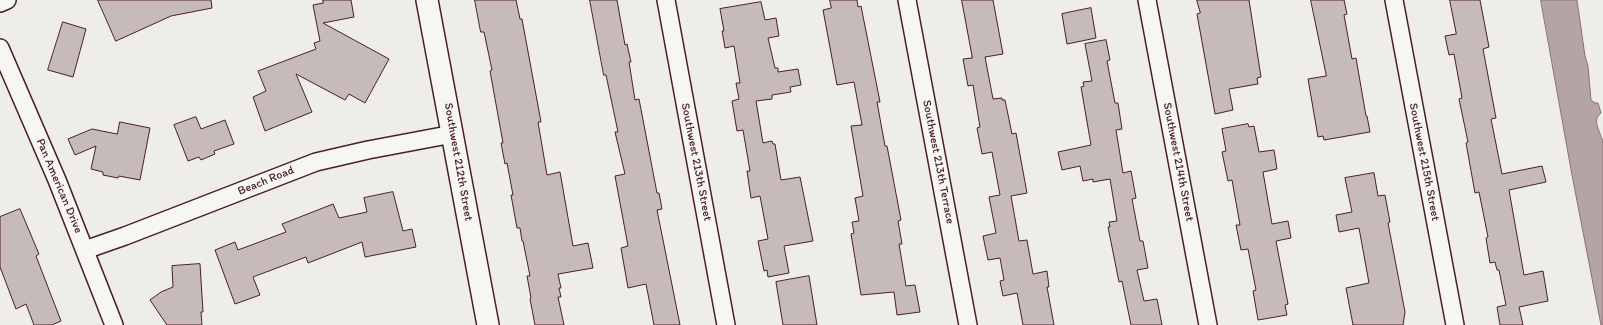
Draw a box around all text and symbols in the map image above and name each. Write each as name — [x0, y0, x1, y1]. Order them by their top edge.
street label: Southwest 213th Terrace — [919, 99, 957, 225]
street label: Southwest 214th Street — [1159, 101, 1197, 223]
street label: Southwest 212th Street — [441, 102, 475, 222]
street label: Southwest 213th Street — [677, 102, 715, 222]
street label: Southwest 215th Street — [1406, 102, 1442, 222]
street label: Pan American Drive — [33, 136, 85, 236]
street label: Beach Road — [236, 163, 296, 199]

